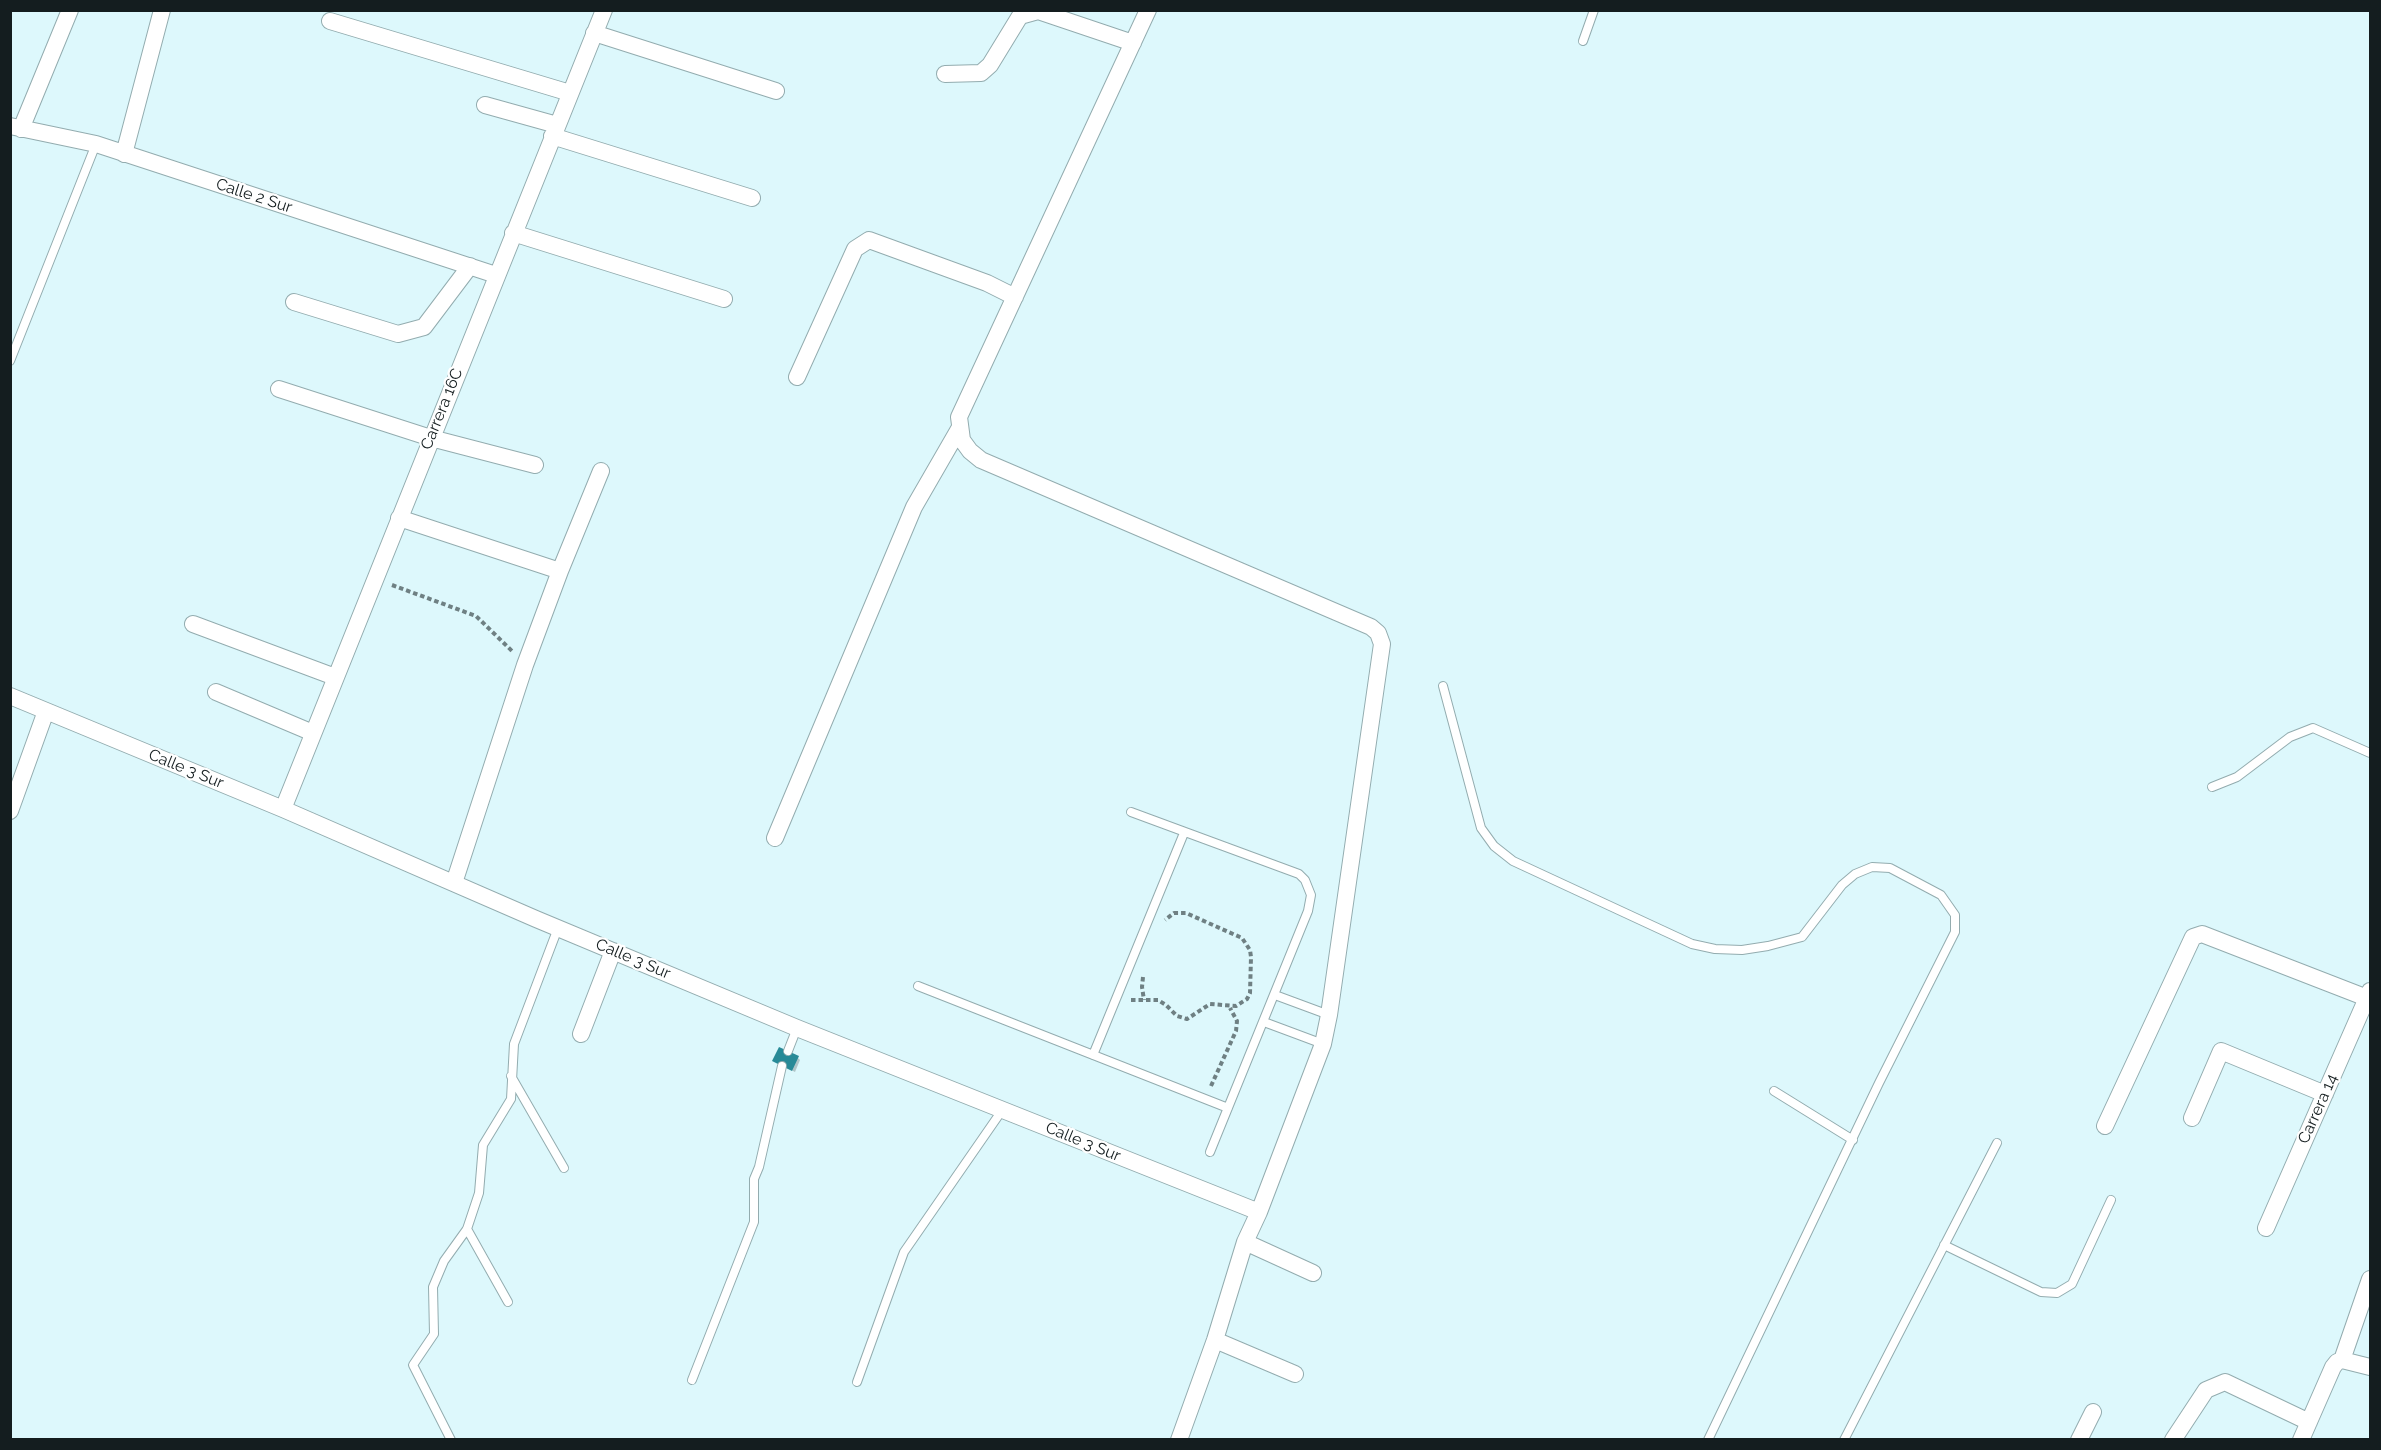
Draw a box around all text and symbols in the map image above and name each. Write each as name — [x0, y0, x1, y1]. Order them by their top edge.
street label: Calle 2 Sur — [213, 175, 295, 217]
street label: Carrera 16C — [417, 366, 467, 452]
street label: Calle 3 Sur — [146, 745, 226, 793]
street label: Calle 3 Sur — [593, 935, 673, 983]
street label: Carrera 14 — [2294, 1071, 2342, 1147]
street label: Calle 3 Sur — [1043, 1118, 1123, 1166]

